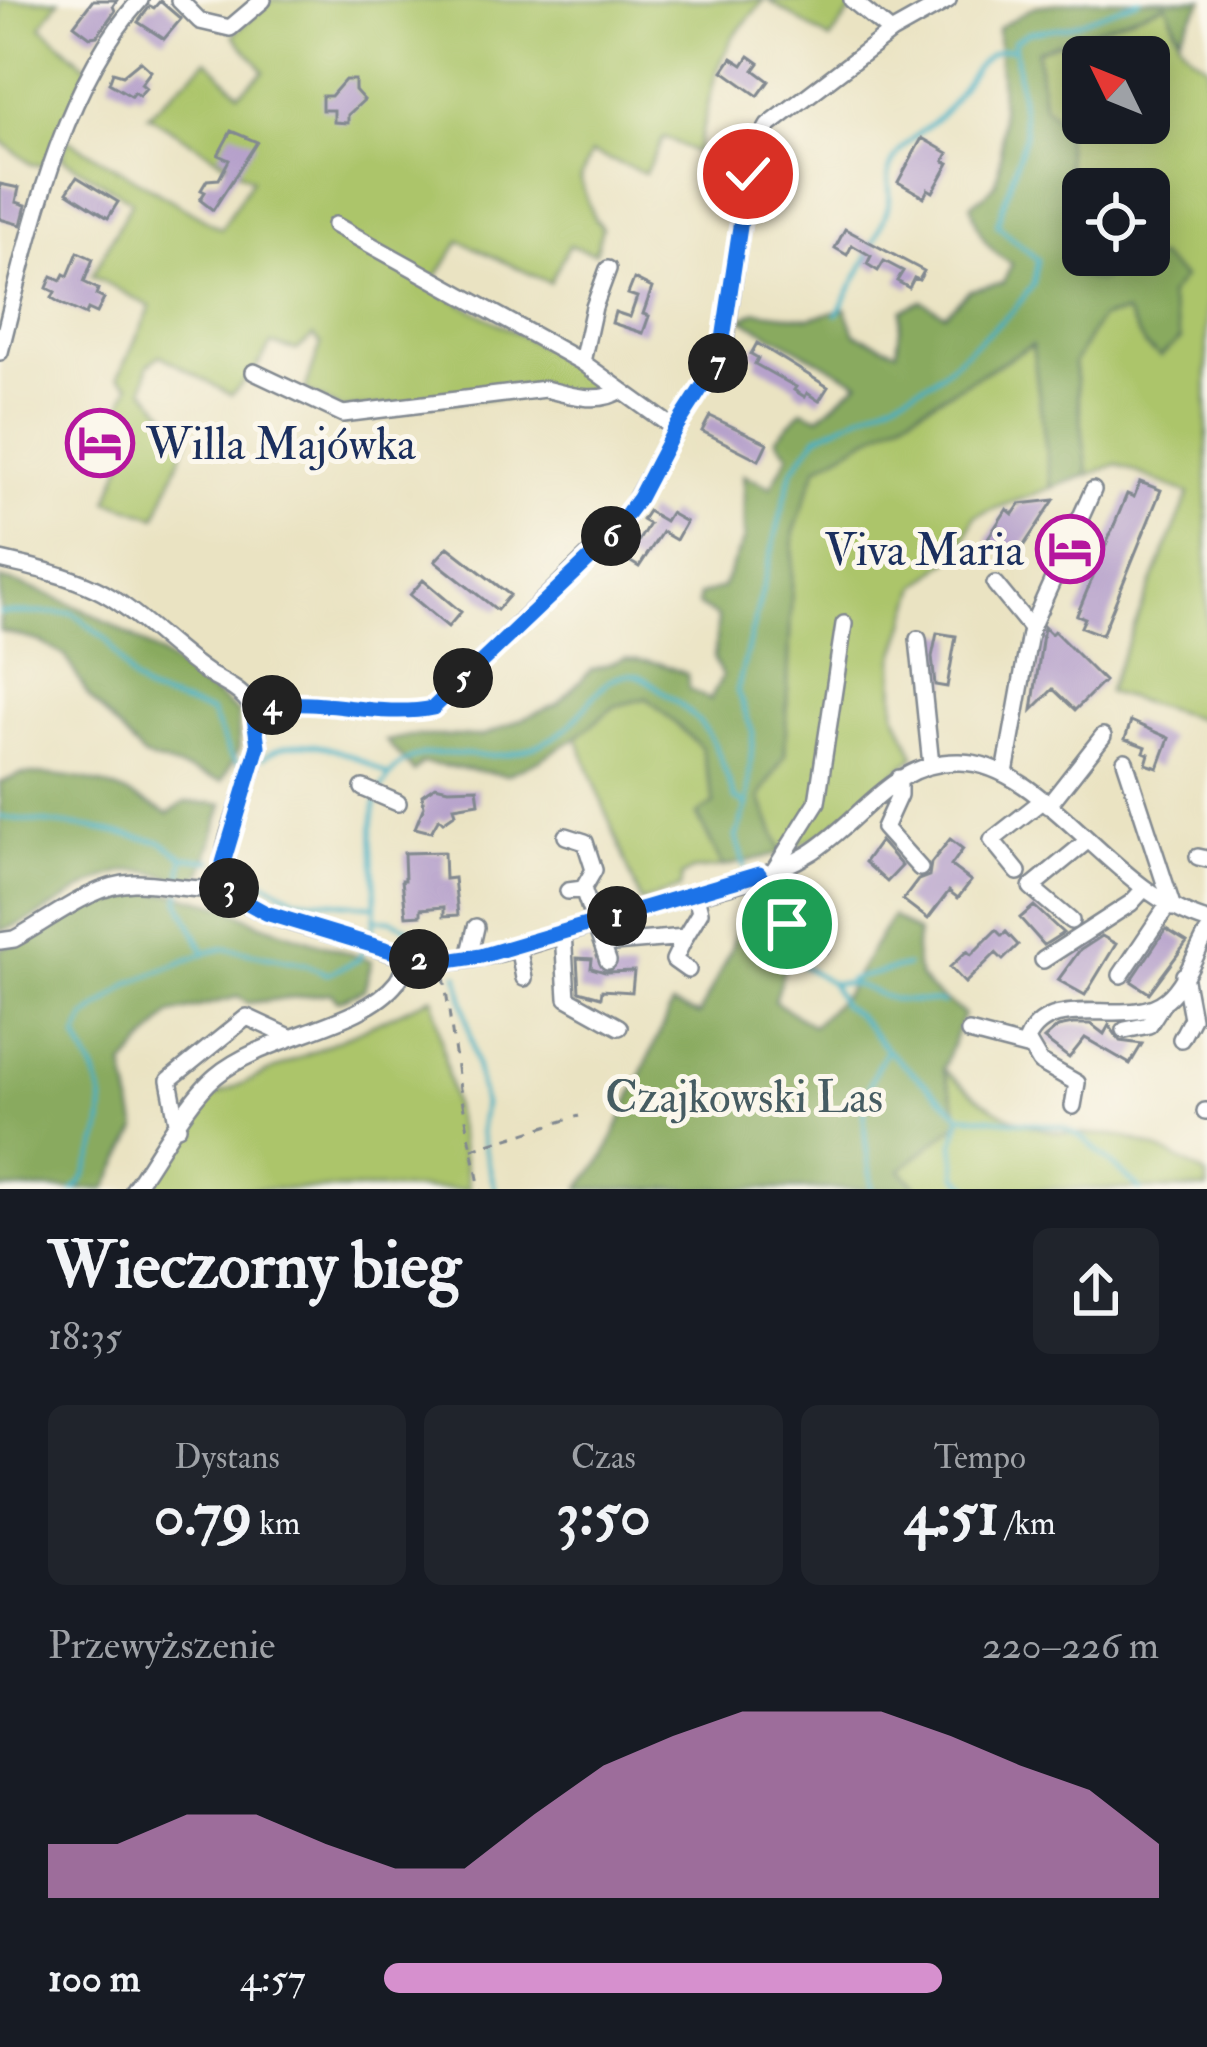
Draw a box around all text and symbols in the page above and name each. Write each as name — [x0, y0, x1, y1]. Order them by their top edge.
north arrow — [1062, 36, 1170, 144]
map controls — [1062, 36, 1170, 276]
pin — [697, 123, 799, 225]
icon: check — [715, 141, 781, 207]
button: locate — [1062, 168, 1170, 276]
pin: 7 — [688, 333, 748, 393]
text: 7 — [710, 342, 726, 383]
hotel icon: Willa Majówka — [65, 408, 135, 478]
place label: Willa Majówka — [145, 417, 416, 473]
pin: 6 — [581, 506, 641, 566]
hotel icon: Viva Maria — [1035, 514, 1105, 584]
text: 6 — [603, 515, 619, 556]
place label: Viva Maria — [824, 523, 1024, 579]
pin: 5 — [433, 648, 493, 708]
text: 5 — [456, 657, 470, 698]
pin: 4 — [242, 675, 302, 735]
text: 4 — [263, 684, 281, 725]
pin: 3 — [199, 858, 259, 918]
text: 3 — [223, 867, 235, 908]
pin — [736, 873, 838, 975]
pin: 1 — [587, 886, 647, 946]
icon: arrive — [754, 891, 820, 957]
text: 1 — [611, 895, 623, 936]
pin: 2 — [389, 929, 449, 989]
text: 2 — [411, 938, 427, 979]
park label: Czajkowski Las — [605, 1070, 883, 1126]
text: Wieczorny bieg — [48, 1225, 461, 1308]
button: share — [1033, 1228, 1159, 1354]
text: 18:35 — [48, 1312, 122, 1361]
text: Dystans — [175, 1437, 280, 1478]
text: Czas — [571, 1437, 636, 1478]
text: Tempo — [934, 1437, 1026, 1478]
text: 0.79 — [154, 1478, 252, 1553]
text: 3:50 — [556, 1478, 651, 1553]
text: 4:51 — [904, 1478, 999, 1553]
text: km — [252, 1503, 300, 1544]
text: /km — [999, 1503, 1056, 1544]
text: Przewyższenie — [48, 1621, 275, 1670]
text: 220–226 m — [982, 1621, 1159, 1670]
text: 100 m — [48, 1954, 140, 2003]
text: 4:57 — [240, 1954, 306, 2003]

